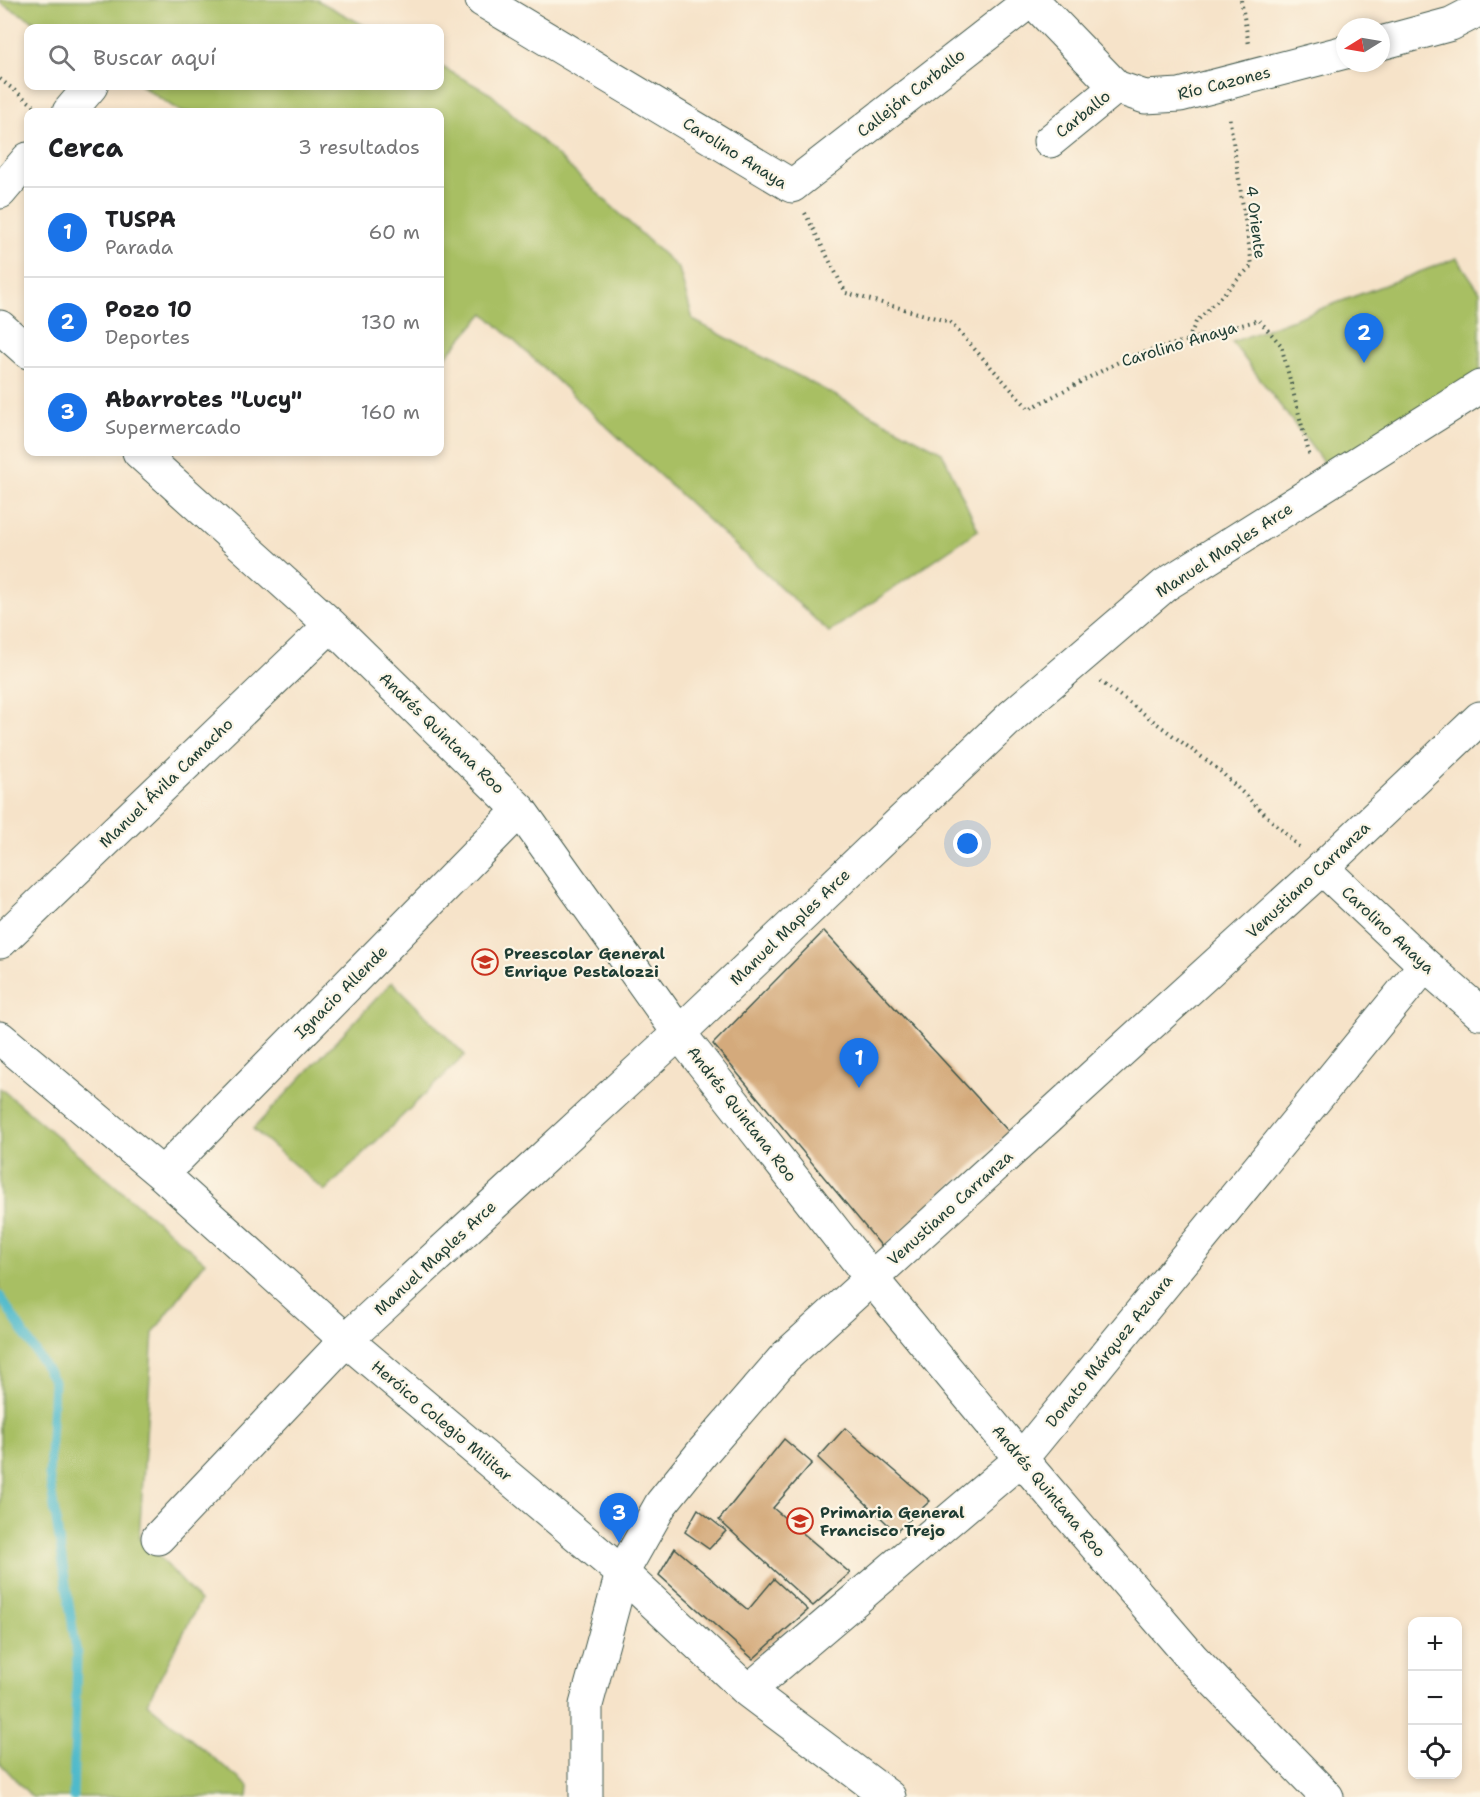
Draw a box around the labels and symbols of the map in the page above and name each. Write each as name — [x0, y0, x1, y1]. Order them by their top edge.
north arrow — [1336, 18, 1390, 72]
street label: Callejón Carballo — [853, 44, 969, 142]
street label: Río Cazones — [1175, 61, 1273, 105]
street label: Carballo — [1051, 85, 1115, 143]
street label: Carolino Anaya — [679, 112, 791, 194]
street label: 4 Oriente — [1241, 184, 1271, 260]
pin: 2 — [1344, 314, 1384, 363]
street label: Carolino Anaya — [1119, 316, 1239, 372]
street label: Manuel Maples Arce — [1151, 498, 1297, 602]
street label: Andrés Quintana Roo — [375, 668, 509, 798]
street label: Manuel Ávila Camacho — [95, 714, 237, 852]
street label: Venustiano Carranza — [1242, 817, 1374, 943]
your location — [953, 829, 982, 858]
street label: Manuel Maples Arce — [725, 864, 855, 990]
street label: Carolino Anaya — [1337, 882, 1439, 978]
street label: Ignacio Allende — [290, 941, 392, 1043]
place label: Preescolar General Enrique Pestalozzi — [504, 943, 666, 982]
school or university icon: Preescolar General Enrique Pestalozzi — [470, 947, 500, 977]
pin: 1 — [840, 1038, 878, 1088]
street label: Andrés Quintana Roo — [683, 1042, 801, 1186]
street label: Venustiano Carranza — [883, 1146, 1017, 1270]
street label: Manuel Maples Arce — [370, 1196, 500, 1320]
street label: Donato Márquez Azuara — [1041, 1270, 1177, 1432]
street label: Heróico Colegio Militar — [367, 1356, 517, 1486]
street label: Andrés Quintana Roo — [987, 1421, 1111, 1561]
pin: 3 — [600, 1494, 638, 1543]
place label: Primaria General Francisco Trejo — [820, 1502, 965, 1541]
school or university icon: Primaria General Francisco Trejo — [785, 1506, 815, 1536]

